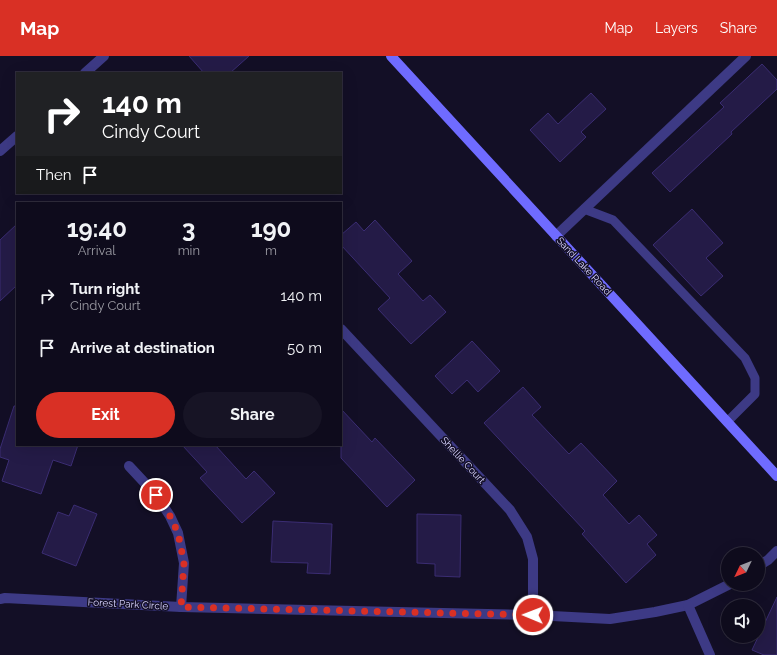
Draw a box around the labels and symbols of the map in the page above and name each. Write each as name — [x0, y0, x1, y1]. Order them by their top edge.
street label: Sand Lake Road — [554, 235, 614, 297]
street label: Shellie Court — [439, 435, 488, 486]
pin — [139, 478, 173, 512]
north arrow — [721, 547, 765, 591]
position arrow — [512, 594, 554, 636]
street label: Forest Park Circle — [87, 596, 169, 612]

